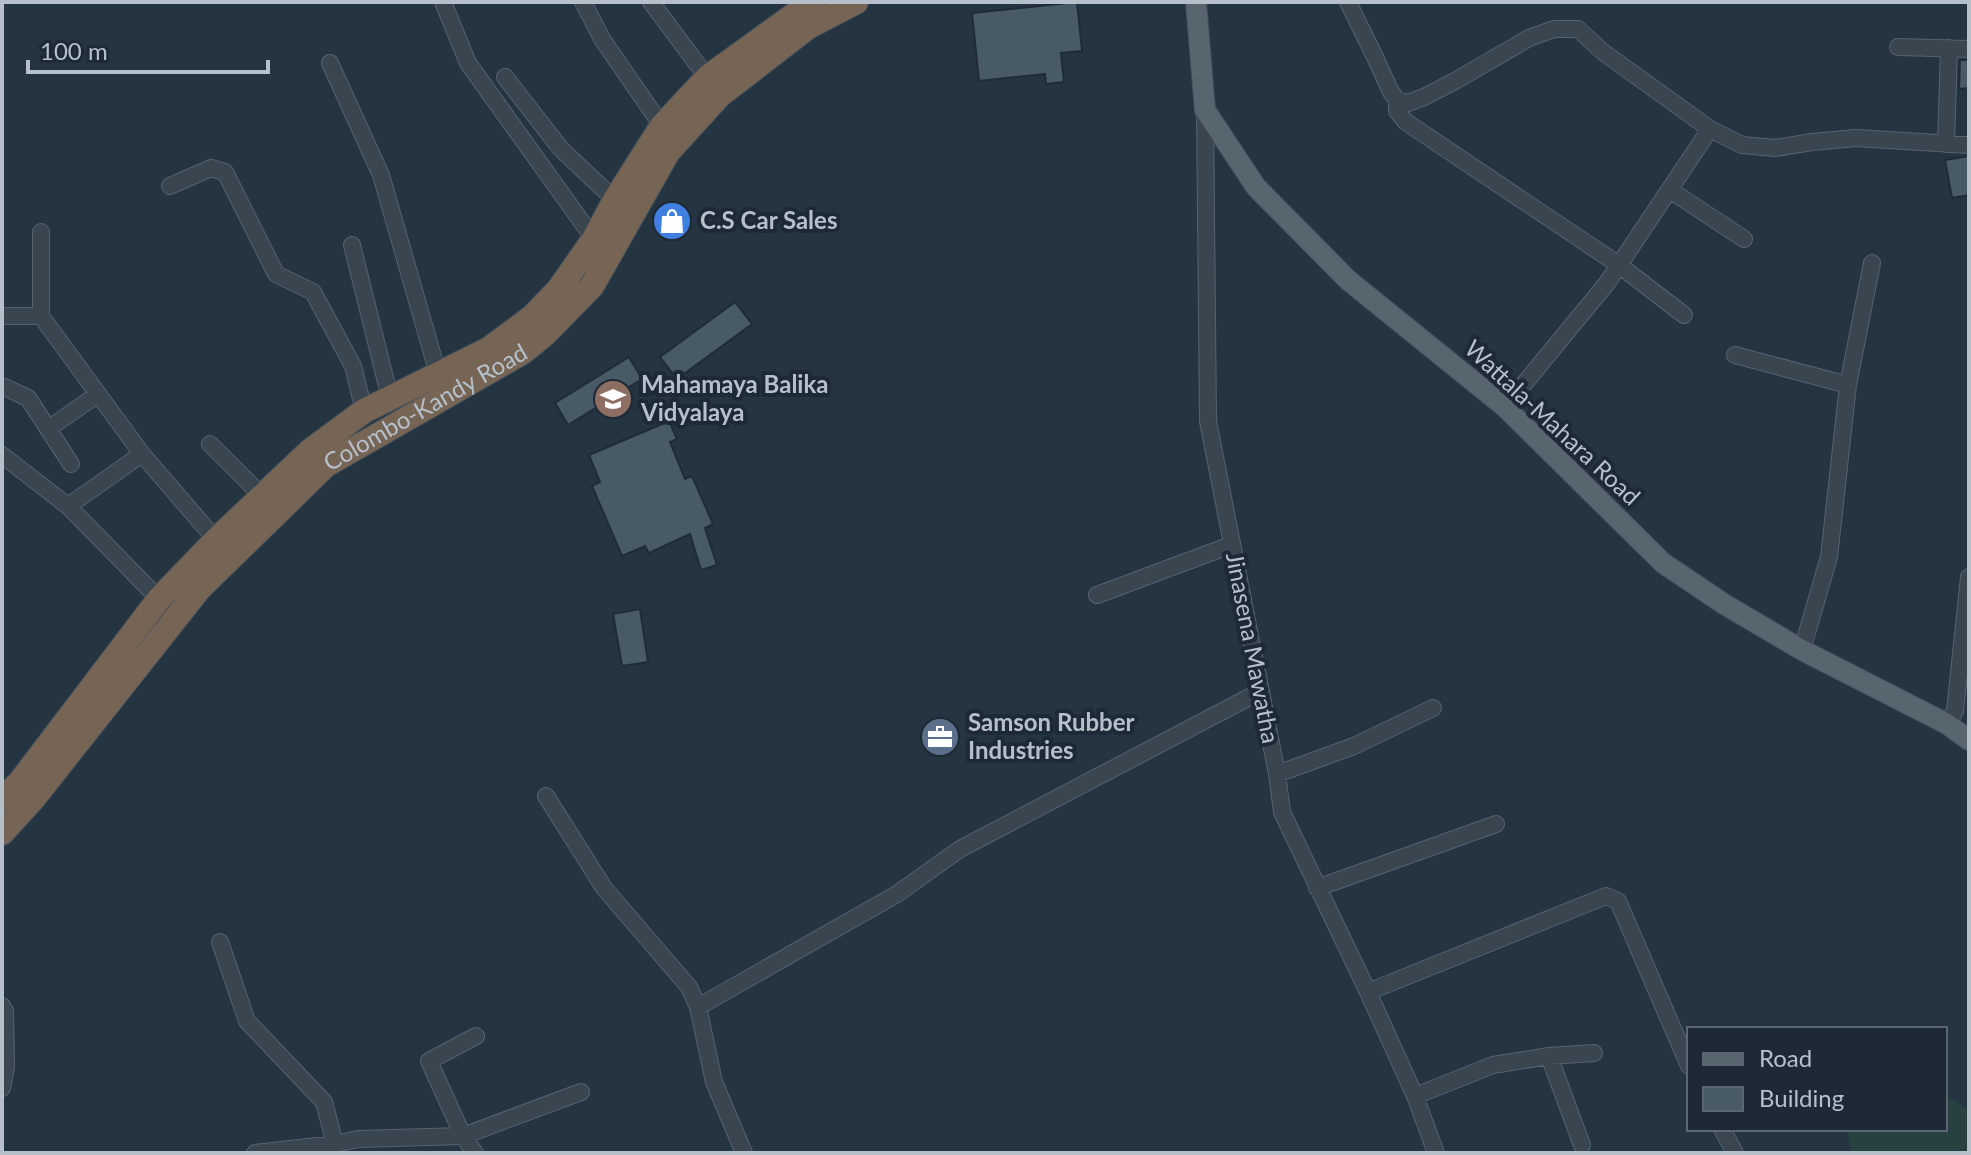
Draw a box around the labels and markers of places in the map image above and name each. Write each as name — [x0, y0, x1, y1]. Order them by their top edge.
shop icon: C.S Car Sales — [651, 200, 693, 242]
place label: C.S Car Sales — [700, 205, 837, 234]
place label: Mahamaya Balika Vidyalaya — [640, 369, 828, 426]
school or university icon: Mahamaya Balika Vidyalaya — [592, 378, 634, 420]
place label: Samson Rubber Industries — [968, 707, 1135, 764]
office icon: Samson Rubber Industries — [919, 716, 961, 758]

